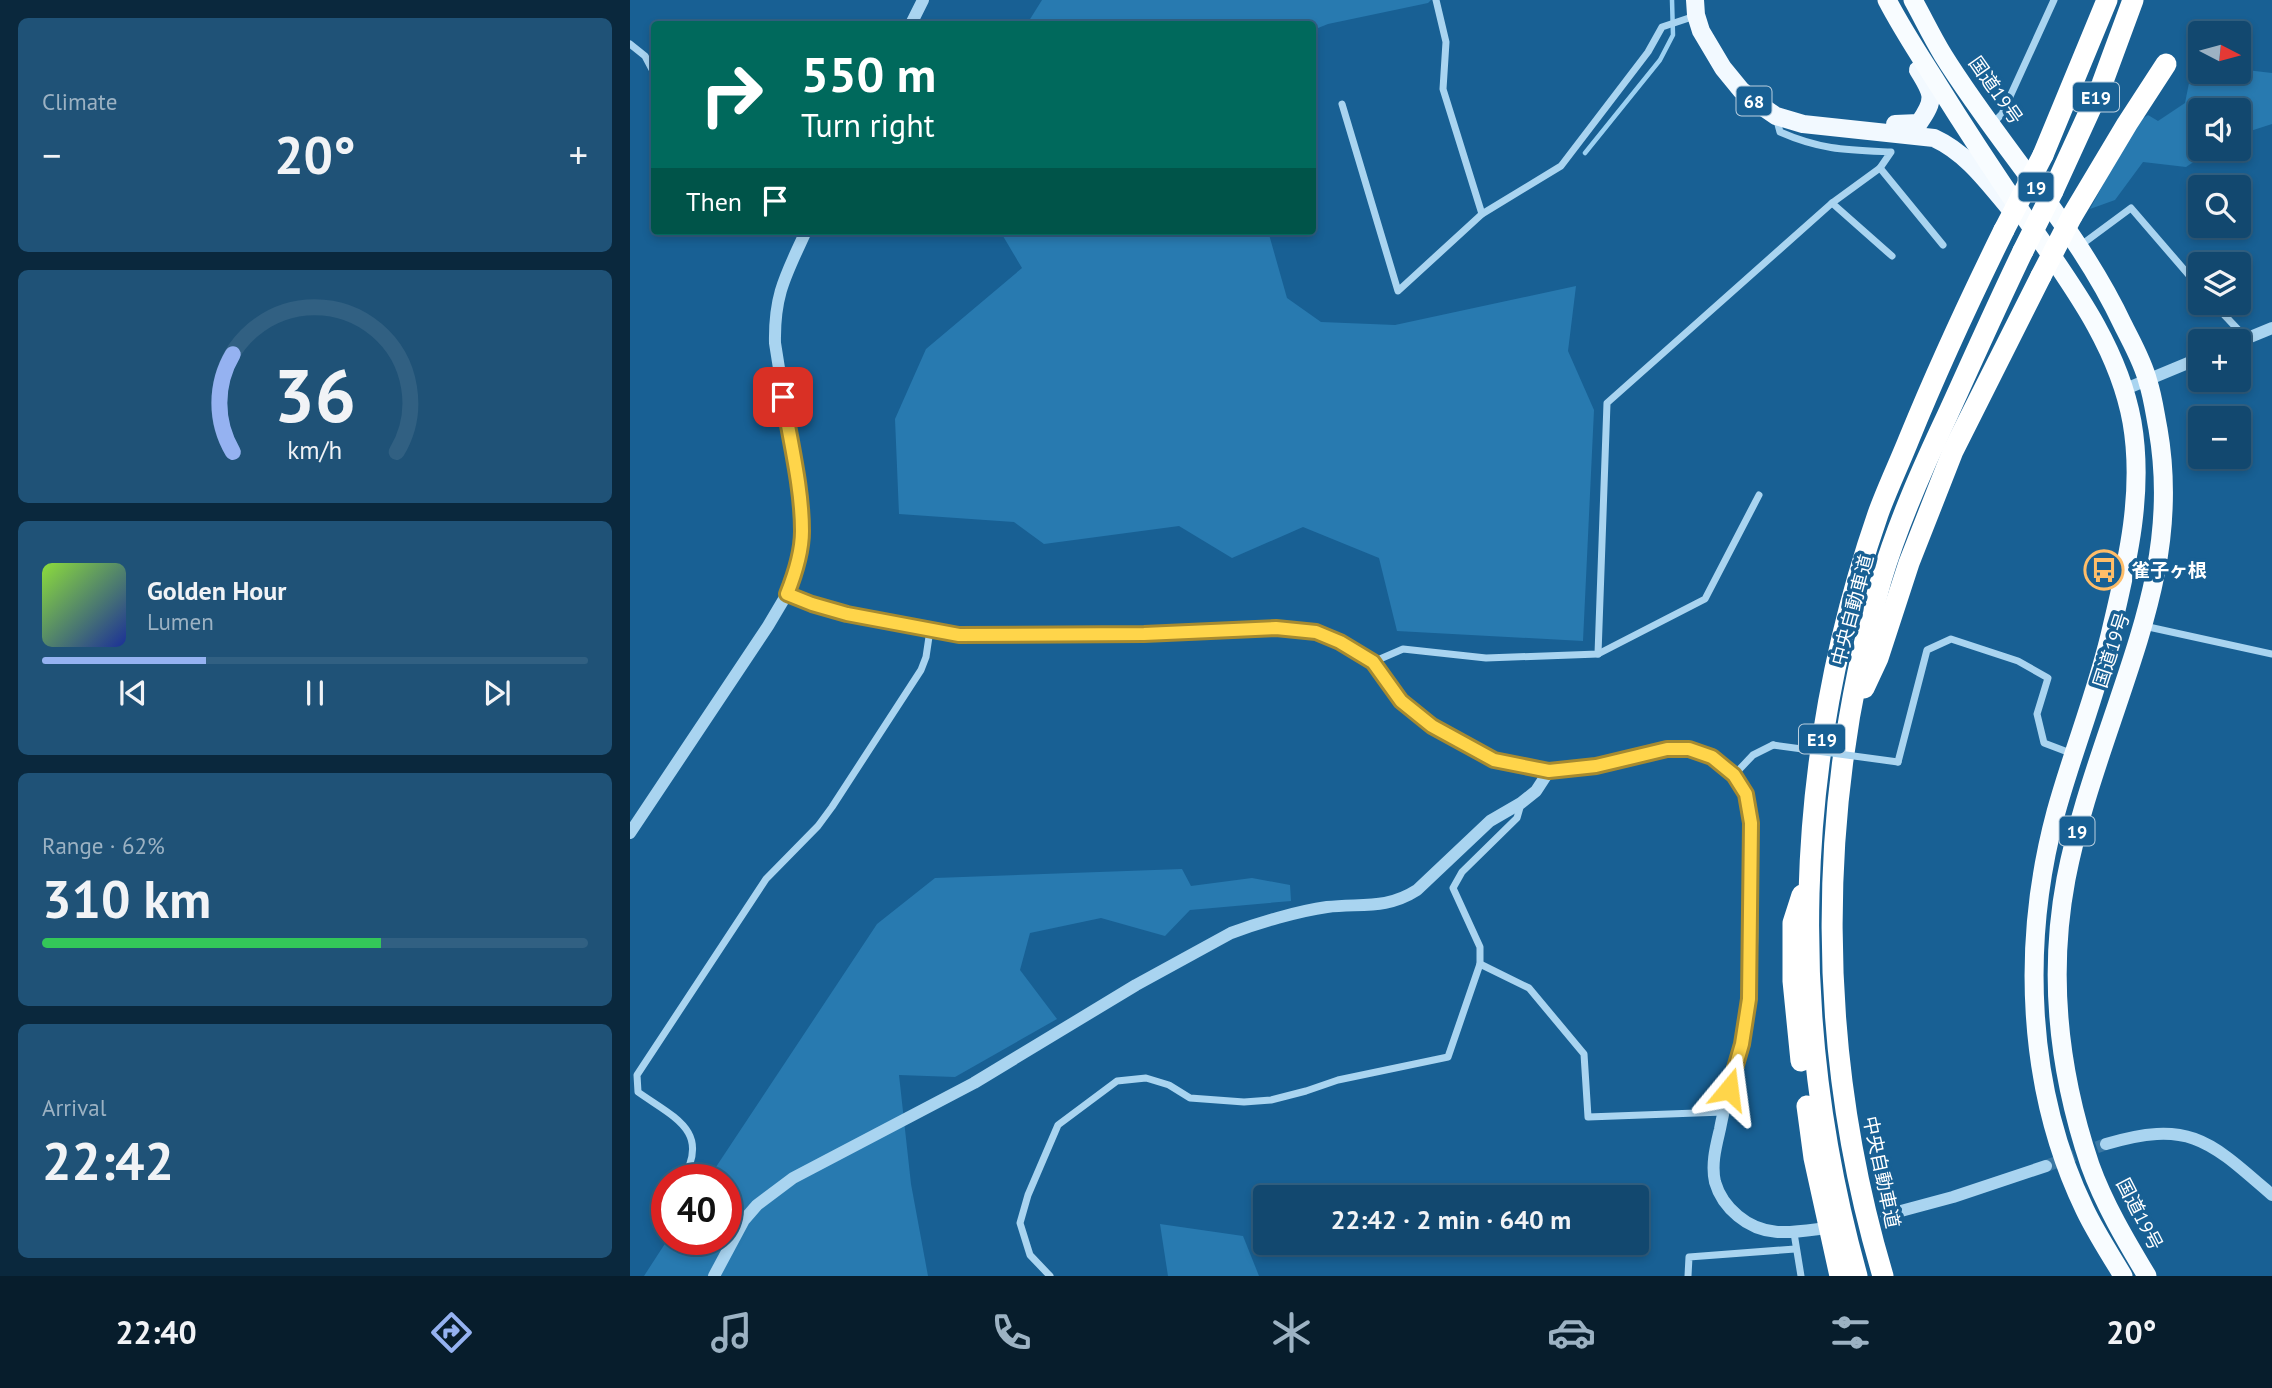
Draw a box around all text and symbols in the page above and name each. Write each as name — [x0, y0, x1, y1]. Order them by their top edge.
north arrow — [2188, 21, 2250, 84]
map controls — [2188, 21, 2251, 469]
text: 550 m — [801, 42, 936, 106]
icon: right — [686, 49, 777, 140]
street label: 国道19号 — [1964, 51, 2028, 129]
road number: E19 — [2073, 82, 2119, 112]
road number: 68 — [1736, 86, 1772, 116]
text: Climate — [42, 87, 117, 116]
button: sound — [2188, 98, 2251, 161]
text: Turn right — [801, 104, 935, 146]
text: 20° — [274, 121, 356, 188]
text: − — [42, 130, 61, 179]
text: + — [569, 130, 588, 179]
road number: 19 — [2018, 172, 2054, 202]
button: search — [2188, 175, 2251, 238]
icon: arrive — [756, 182, 794, 220]
text: Then — [686, 185, 742, 218]
button: layers — [2188, 252, 2251, 315]
button: + — [2188, 329, 2251, 392]
text: 36 — [274, 349, 356, 443]
pin — [753, 367, 813, 427]
icon: arrive — [764, 378, 802, 416]
button: − — [2188, 406, 2251, 469]
text: km/h — [288, 434, 342, 466]
bus stop icon: 雀子ヶ根 — [2083, 549, 2125, 591]
street label: 中央自動車道 — [1826, 552, 1878, 668]
place label: 雀子ヶ根 — [2131, 558, 2207, 582]
text: Golden Hour — [147, 574, 286, 607]
text: Lumen — [147, 607, 214, 636]
street label: 国道19号 — [2088, 609, 2134, 691]
icon: previous — [114, 674, 152, 712]
icon: pause — [296, 674, 334, 712]
icon: next — [478, 674, 516, 712]
road number: E19 — [1799, 724, 1845, 754]
road number: 19 — [2060, 816, 2094, 846]
text: Range · 62% — [42, 831, 165, 860]
text: 310 km — [42, 865, 211, 932]
position arrow — [1692, 1052, 1766, 1126]
text: Arrival — [42, 1093, 106, 1122]
street label: 中央自動車道 — [1858, 1114, 1906, 1230]
text: 22:42 — [42, 1127, 174, 1194]
speed limit sign: 40 — [651, 1164, 742, 1255]
street label: 国道19号 — [2112, 1174, 2168, 1254]
text: 22:42 · 2 min · 640 m — [1331, 1203, 1571, 1236]
icon: directions — [427, 1308, 476, 1357]
icon: music — [707, 1308, 756, 1357]
icon: phone — [987, 1308, 1036, 1357]
icon: climate — [1267, 1308, 1316, 1357]
icon: car — [1547, 1308, 1596, 1357]
icon: filters — [1826, 1308, 1875, 1357]
text: 22:40 — [115, 1311, 197, 1353]
text: 20° — [2106, 1311, 2157, 1353]

